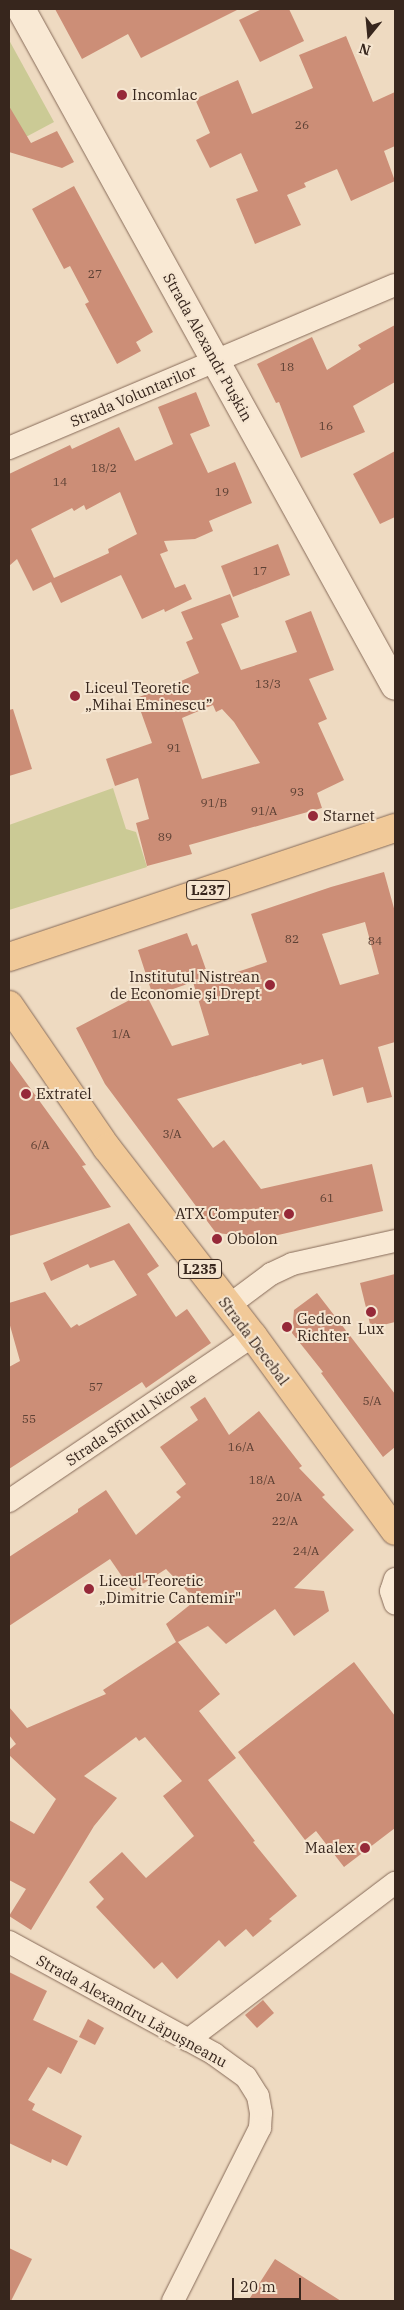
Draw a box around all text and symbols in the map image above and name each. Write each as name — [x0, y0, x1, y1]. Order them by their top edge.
north arrow — [344, 10, 394, 60]
text: N — [357, 39, 373, 60]
place label: Incomlac — [132, 86, 198, 104]
marker: Incomlac — [116, 89, 128, 101]
house number: 26 — [295, 118, 309, 132]
house number: 27 — [88, 267, 102, 281]
street label: Strada Alexandr Pușkin — [160, 270, 256, 424]
house number: 18 — [280, 360, 294, 374]
street label: Strada Voluntarilor — [67, 361, 199, 431]
house number: 16 — [319, 419, 333, 433]
house number: 18/2 — [91, 461, 117, 475]
house number: 14 — [53, 475, 67, 489]
house number: 19 — [215, 485, 229, 499]
house number: 17 — [253, 564, 267, 578]
house number: 13/3 — [255, 677, 281, 691]
place label: Liceul Teoretic „Mihai Eminescu” — [85, 678, 213, 713]
marker: Liceul Teoretic „Mihai Eminescu” — [69, 690, 81, 702]
house number: 91 — [167, 741, 181, 755]
house number: 93 — [290, 785, 304, 799]
house number: 91/B — [201, 796, 227, 810]
house number: 91/A — [251, 804, 277, 818]
place label: Starnet — [323, 807, 375, 825]
marker: Starnet — [307, 810, 319, 822]
house number: 89 — [158, 830, 172, 844]
road number: L237 — [186, 878, 230, 902]
house number: 82 — [285, 932, 299, 946]
house number: 84 — [368, 934, 382, 948]
place label: Institutul Nistrean de Economie şi Drept — [110, 967, 260, 1002]
marker: Institutul Nistrean de Economie şi Drept — [264, 979, 276, 991]
house number: 1/A — [111, 1027, 131, 1041]
place label: Extratel — [36, 1085, 92, 1103]
marker: Extratel — [20, 1088, 32, 1100]
house number: 3/A — [162, 1127, 182, 1141]
house number: 6/A — [30, 1138, 50, 1152]
house number: 61 — [320, 1191, 334, 1205]
place label: ATX Computer — [175, 1205, 279, 1223]
marker: ATX Computer — [283, 1208, 295, 1220]
place label: Obolon — [227, 1230, 278, 1248]
marker: Obolon — [211, 1233, 223, 1245]
road number: L235 — [178, 1258, 222, 1280]
street label: Strada Decebal — [215, 1293, 293, 1389]
marker: Lux — [365, 1306, 377, 1318]
place label: Gedeon Richter — [297, 1309, 351, 1344]
place label: Lux — [358, 1320, 384, 1338]
marker: Gedeon Richter — [281, 1321, 293, 1333]
street label: Strada Sfîntul Nicolae — [62, 1368, 200, 1470]
house number: 57 — [89, 1380, 103, 1394]
house number: 5/A — [362, 1394, 382, 1408]
house number: 55 — [22, 1412, 36, 1426]
house number: 16/A — [228, 1440, 254, 1454]
house number: 18/A — [249, 1473, 275, 1487]
house number: 20/A — [276, 1490, 302, 1504]
house number: 22/A — [272, 1514, 298, 1528]
house number: 24/A — [293, 1544, 319, 1558]
place label: Liceul Teoretic „Dimitrie Cantemir" — [99, 1571, 241, 1606]
marker: Liceul Teoretic „Dimitrie Cantemir" — [83, 1583, 95, 1595]
place label: Maalex — [305, 1839, 355, 1857]
marker: Maalex — [359, 1842, 371, 1854]
street label: Strada Alexandru Lăpușneanu — [34, 1951, 230, 2071]
scale bar — [234, 2268, 303, 2300]
text: 20 m — [240, 2277, 276, 2296]

